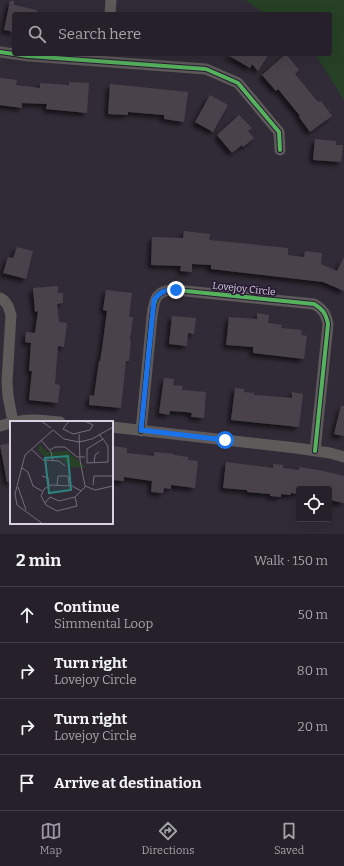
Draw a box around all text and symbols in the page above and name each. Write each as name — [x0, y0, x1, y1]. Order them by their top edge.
search box — [12, 12, 332, 56]
icon: search — [26, 23, 48, 45]
text: Search here — [58, 25, 141, 43]
street label: Lovejoy Circle — [212, 280, 276, 298]
route end — [167, 281, 185, 299]
inset map — [10, 421, 113, 524]
route start — [216, 431, 234, 449]
map controls — [296, 486, 332, 522]
button: locate — [296, 486, 332, 522]
text: 2 min — [16, 550, 61, 571]
text: Walk · 150 m — [254, 553, 328, 568]
text: Continue — [54, 598, 120, 616]
icon: ahead — [16, 604, 38, 626]
text: 50 m — [298, 607, 328, 622]
text: Simmental Loop — [54, 616, 153, 631]
text: Turn right — [54, 654, 127, 672]
icon: right — [16, 660, 38, 682]
text: 80 m — [297, 663, 328, 678]
text: Lovejoy Circle — [54, 672, 137, 687]
text: Turn right — [54, 710, 127, 728]
icon: right — [16, 716, 38, 738]
text: 20 m — [298, 719, 328, 734]
text: Lovejoy Circle — [54, 728, 137, 743]
icon: arrive — [16, 772, 38, 794]
text: Arrive at destination — [54, 774, 201, 792]
tab: Map — [40, 820, 62, 857]
tab: Directions — [142, 820, 194, 857]
tab: Saved — [274, 820, 304, 857]

